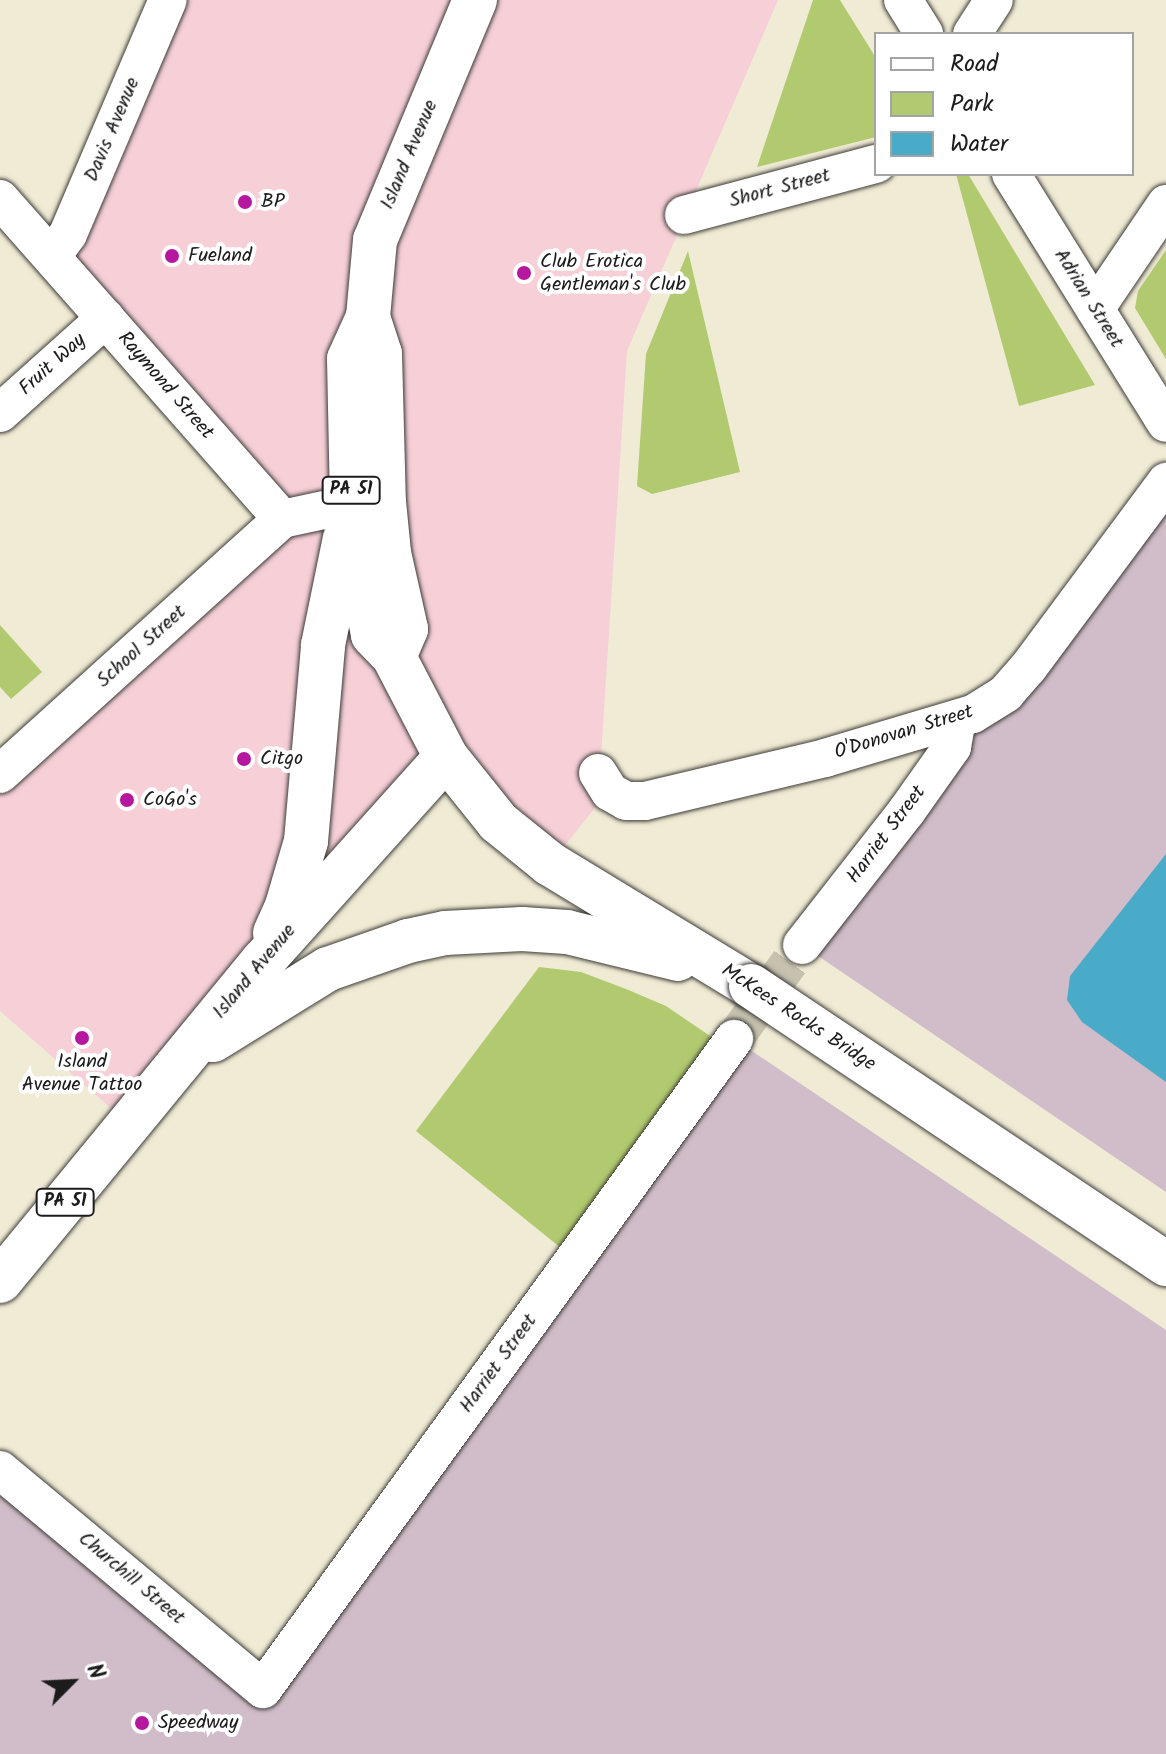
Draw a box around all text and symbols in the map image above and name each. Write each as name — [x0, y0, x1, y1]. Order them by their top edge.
legend — [874, 32, 1134, 176]
text: Road — [950, 45, 998, 84]
street label: Davis Avenue — [80, 74, 146, 186]
text: Park — [950, 85, 994, 124]
street label: Island Avenue — [376, 97, 444, 213]
text: Water — [950, 125, 1008, 164]
street label: Short Street — [727, 164, 833, 214]
place label: BP — [261, 190, 285, 214]
marker: BP — [236, 193, 254, 211]
place label: Fueland — [188, 244, 252, 268]
street label: Adrian Street — [1048, 245, 1128, 353]
marker: Fueland — [163, 247, 181, 265]
place label: Club Erotica Gentleman's Club — [540, 250, 686, 297]
marker: Club Erotica Gentleman's Club — [515, 264, 533, 282]
street label: Raymond Street — [112, 327, 218, 445]
street label: Fruit Way — [15, 329, 91, 401]
road number: PA 51 — [321, 476, 381, 504]
street label: School Street — [92, 601, 192, 693]
street label: O'Donovan Street — [832, 700, 976, 766]
place label: Citgo — [260, 747, 303, 771]
marker: Citgo — [235, 750, 253, 768]
street label: Harriet Street — [842, 781, 932, 889]
place label: CoGo's — [143, 788, 197, 812]
marker: CoGo's — [118, 791, 136, 809]
street label: Island Avenue — [208, 920, 302, 1024]
street label: McKees Rocks Bridge — [716, 959, 880, 1077]
marker: Island Avenue Tattoo — [73, 1029, 91, 1047]
place label: Island Avenue Tattoo — [22, 1050, 142, 1097]
road number: PA 51 — [35, 1188, 95, 1216]
street label: Harriet Street — [455, 1310, 543, 1418]
street label: Churchill Street — [73, 1527, 189, 1631]
north arrow — [32, 1642, 112, 1722]
text: N — [76, 1659, 113, 1685]
place label: Speedway — [158, 1711, 238, 1735]
marker: Speedway — [133, 1714, 151, 1732]

